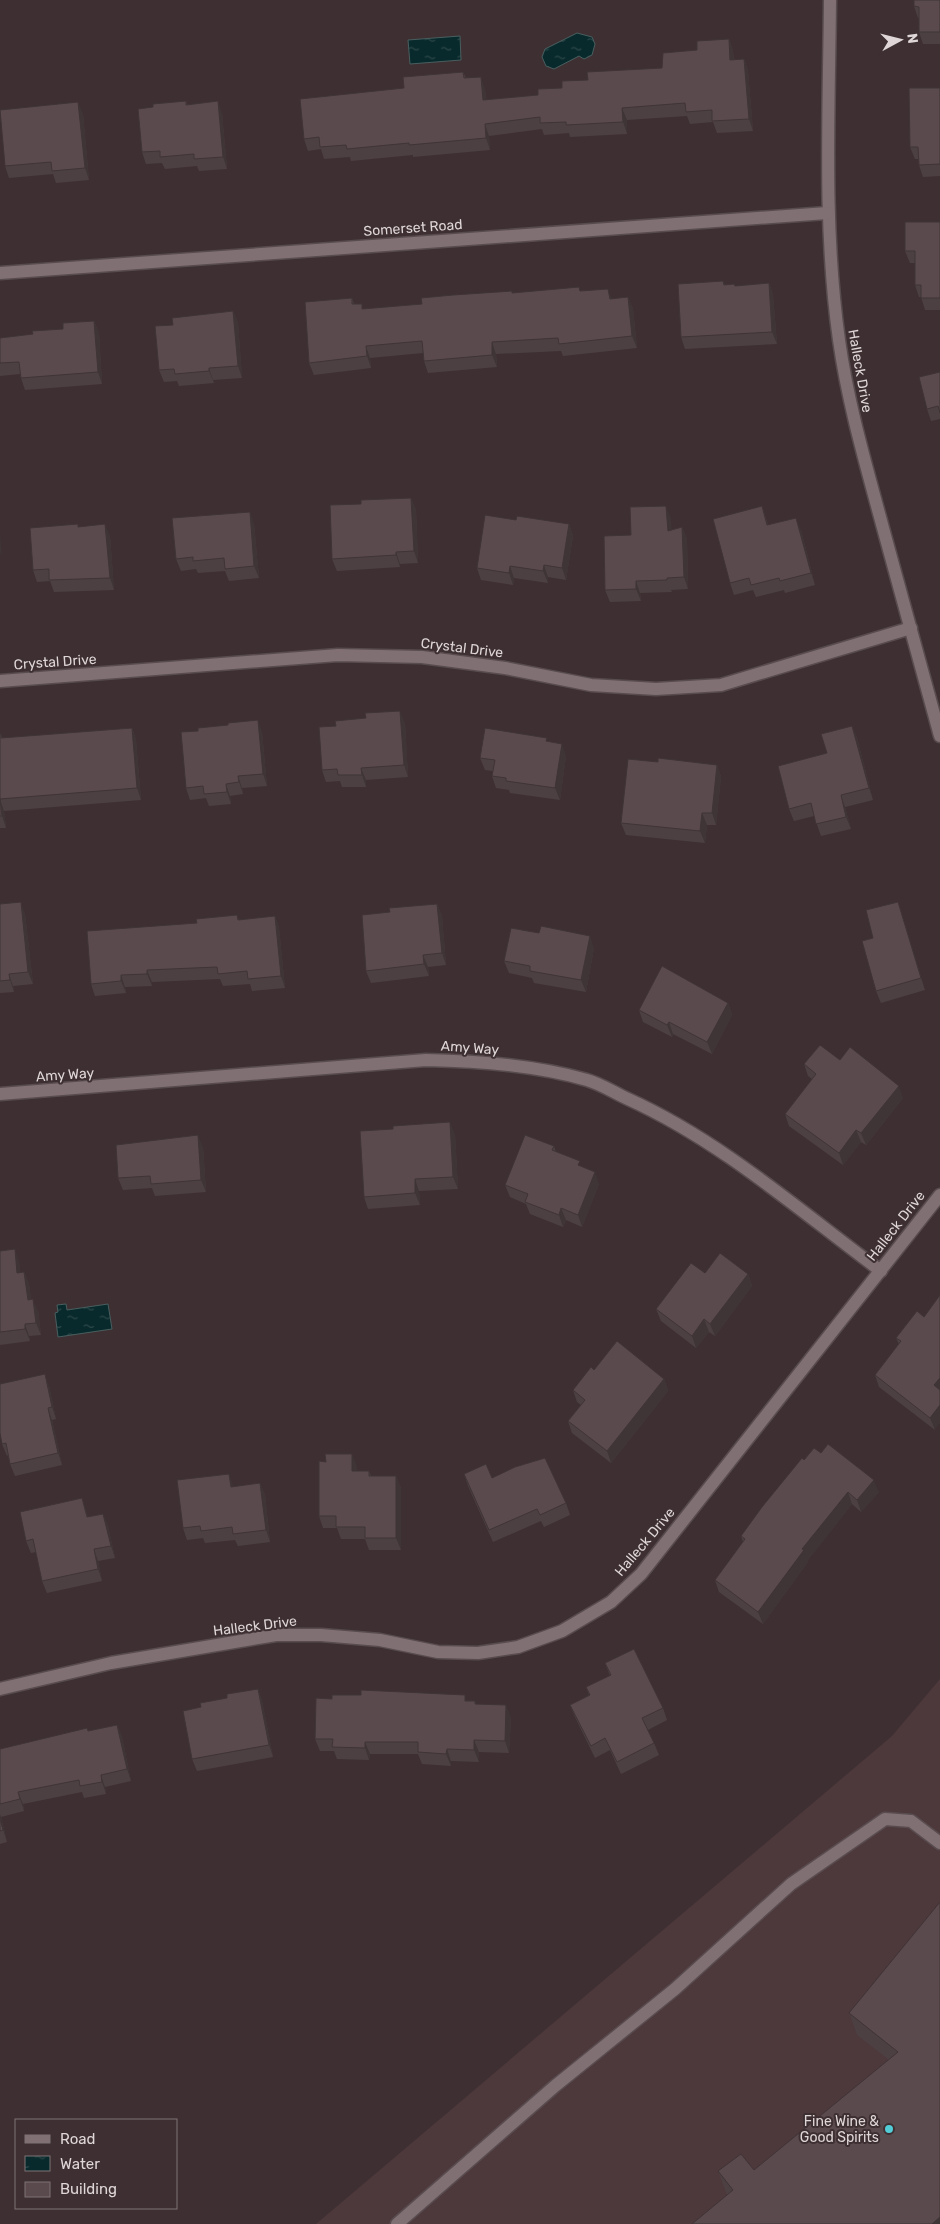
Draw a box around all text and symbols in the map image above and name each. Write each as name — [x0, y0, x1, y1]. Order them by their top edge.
north arrow — [875, 15, 925, 65]
text: N — [903, 32, 921, 45]
street label: Somerset Road — [363, 216, 463, 240]
street label: Halleck Drive — [844, 328, 876, 414]
street label: Crystal Drive — [420, 635, 504, 662]
street label: Crystal Drive — [13, 651, 97, 673]
street label: Amy Way — [440, 1037, 500, 1059]
street label: Amy Way — [35, 1064, 95, 1086]
street label: Halleck Drive — [863, 1187, 929, 1264]
street label: Halleck Drive — [611, 1504, 679, 1580]
street label: Halleck Drive — [212, 1612, 298, 1640]
place label: Fine Wine & Good Spirits — [800, 2113, 879, 2146]
legend — [15, 2119, 178, 2209]
marker: Fine Wine & Good Spirits — [883, 2123, 895, 2135]
text: Road — [60, 2130, 96, 2148]
text: Water — [60, 2155, 100, 2173]
text: Building — [60, 2180, 117, 2198]

